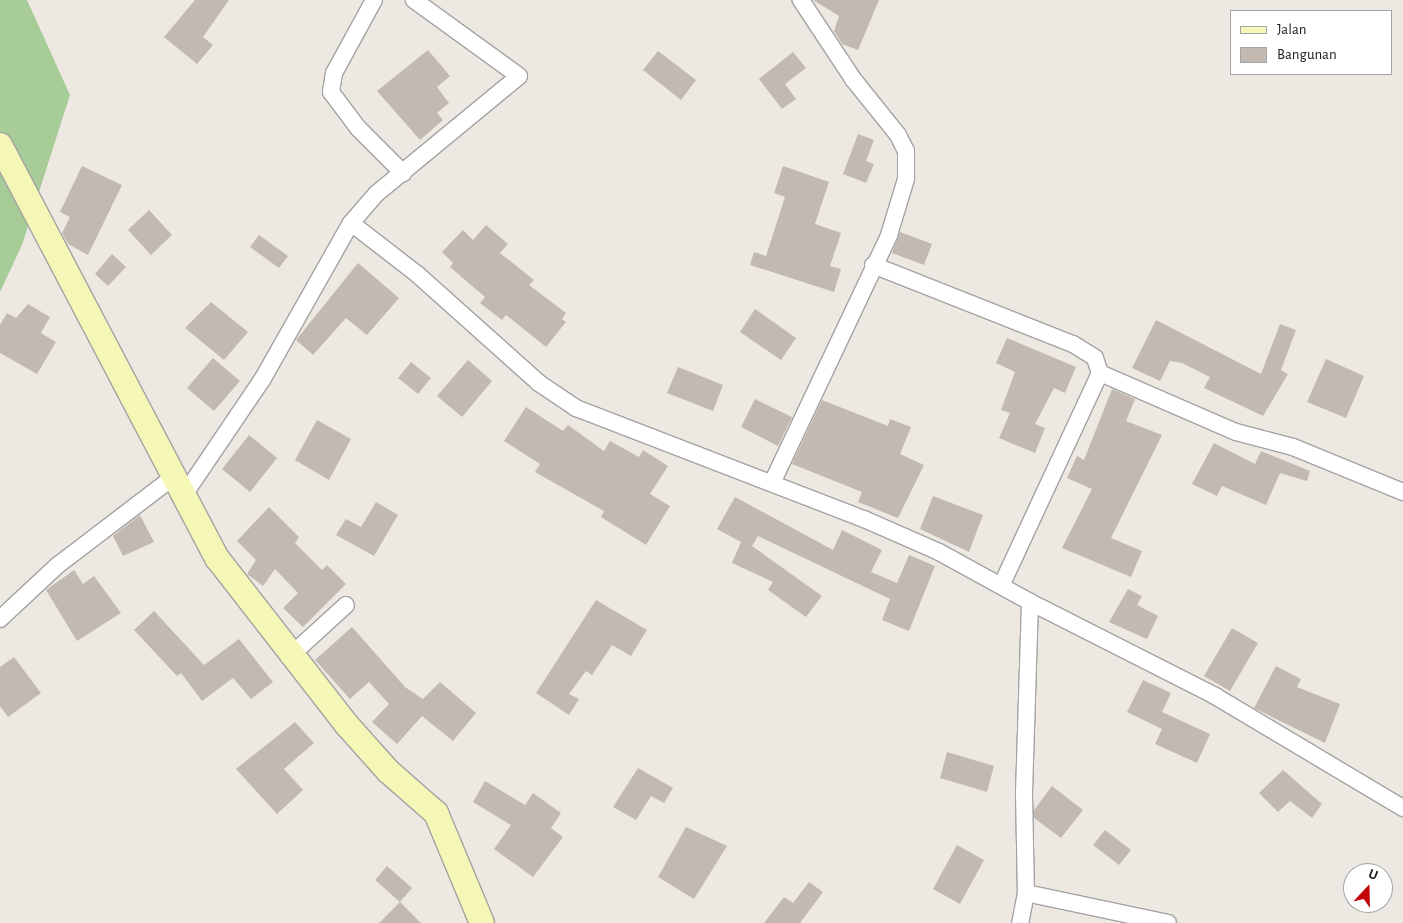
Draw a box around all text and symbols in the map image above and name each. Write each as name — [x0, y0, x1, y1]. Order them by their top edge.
legend — [1230, 10, 1393, 75]
text: Jalan — [1277, 22, 1307, 37]
text: Bangunan — [1277, 47, 1337, 62]
north arrow — [1343, 863, 1393, 913]
text: U — [1366, 867, 1380, 883]

